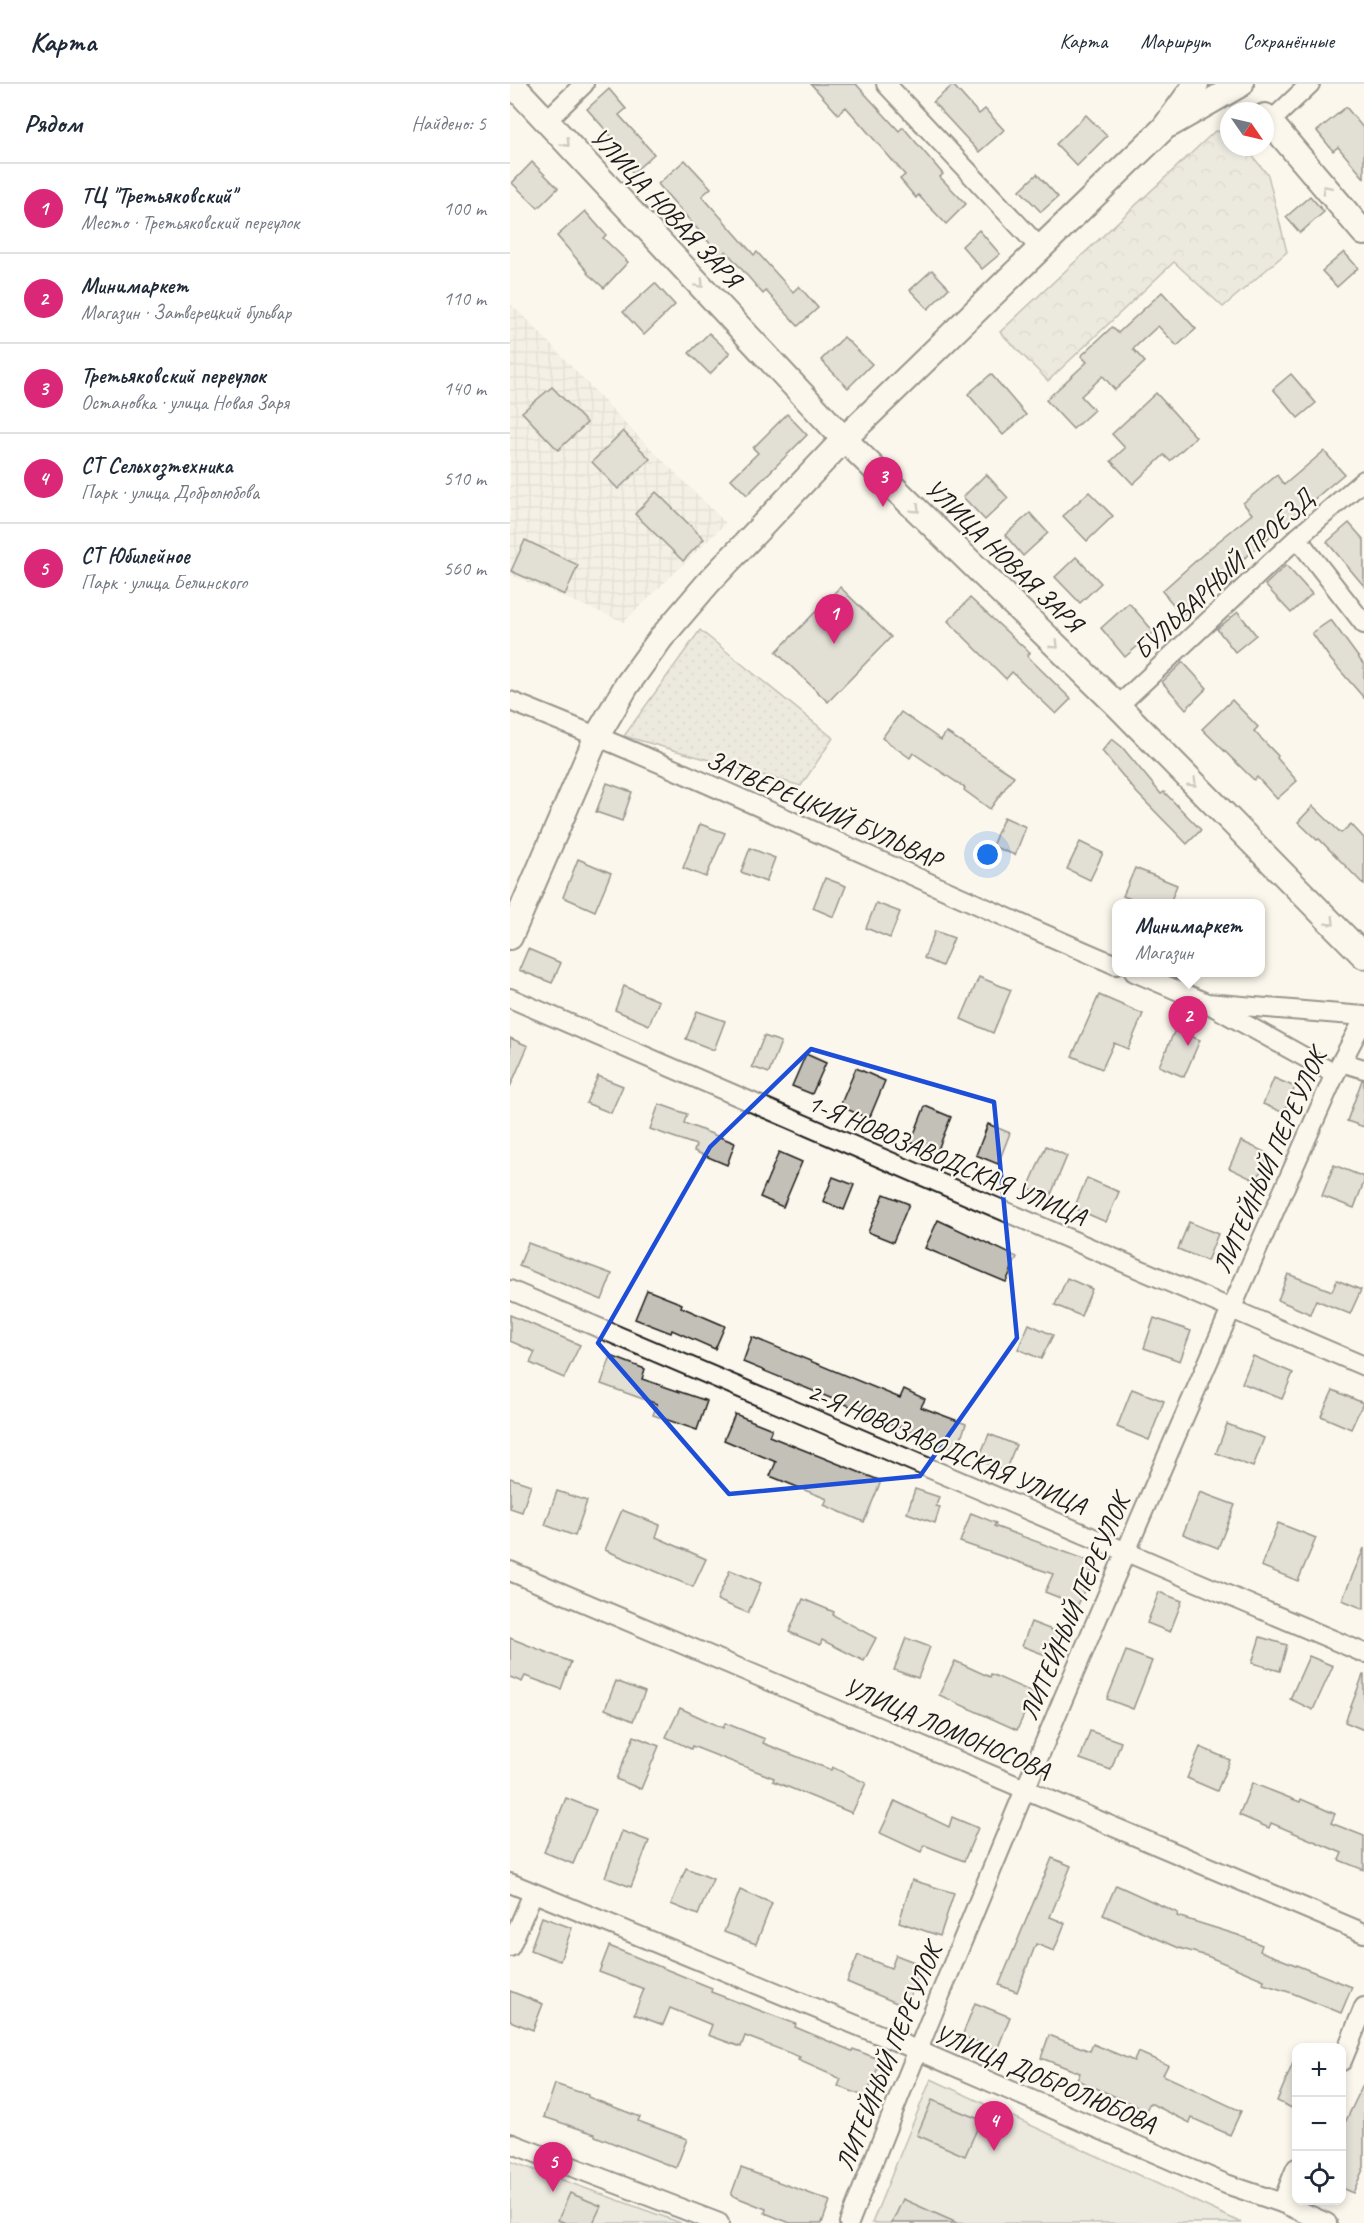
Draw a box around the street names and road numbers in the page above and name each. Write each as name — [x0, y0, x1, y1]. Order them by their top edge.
street label: УЛИЦА НОВАЯ ЗАРЯ — [583, 121, 751, 297]
street label: УЛИЦА НОВАЯ ЗАРЯ — [918, 472, 1092, 642]
street label: БУЛЬВАРНЫЙ ПРОЕЗД — [1127, 481, 1322, 666]
street label: ЗАТВЕРЕЦКИЙ БУЛЬВАР — [701, 743, 949, 877]
street label: ЛИТЕЙНЫЙ ПЕРЕУЛОК — [1205, 1039, 1336, 1278]
street label: 1-Я НОВОЗАВОДСКАЯ УЛИЦА — [803, 1086, 1093, 1234]
street label: 2-Я НОВОЗАВОДСКАЯ УЛИЦА — [803, 1375, 1093, 1523]
street label: ЛИТЕЙНЫЙ ПЕРЕУЛОК — [1012, 1485, 1139, 1725]
street label: УЛИЦА ЛОМОНОСОВА — [839, 1670, 1056, 1787]
street label: ЛИТЕЙНЫЙ ПЕРЕУЛОК — [828, 1934, 951, 2175]
street label: УЛИЦА ДОБРОЛЮБОВА — [929, 2017, 1162, 2140]

